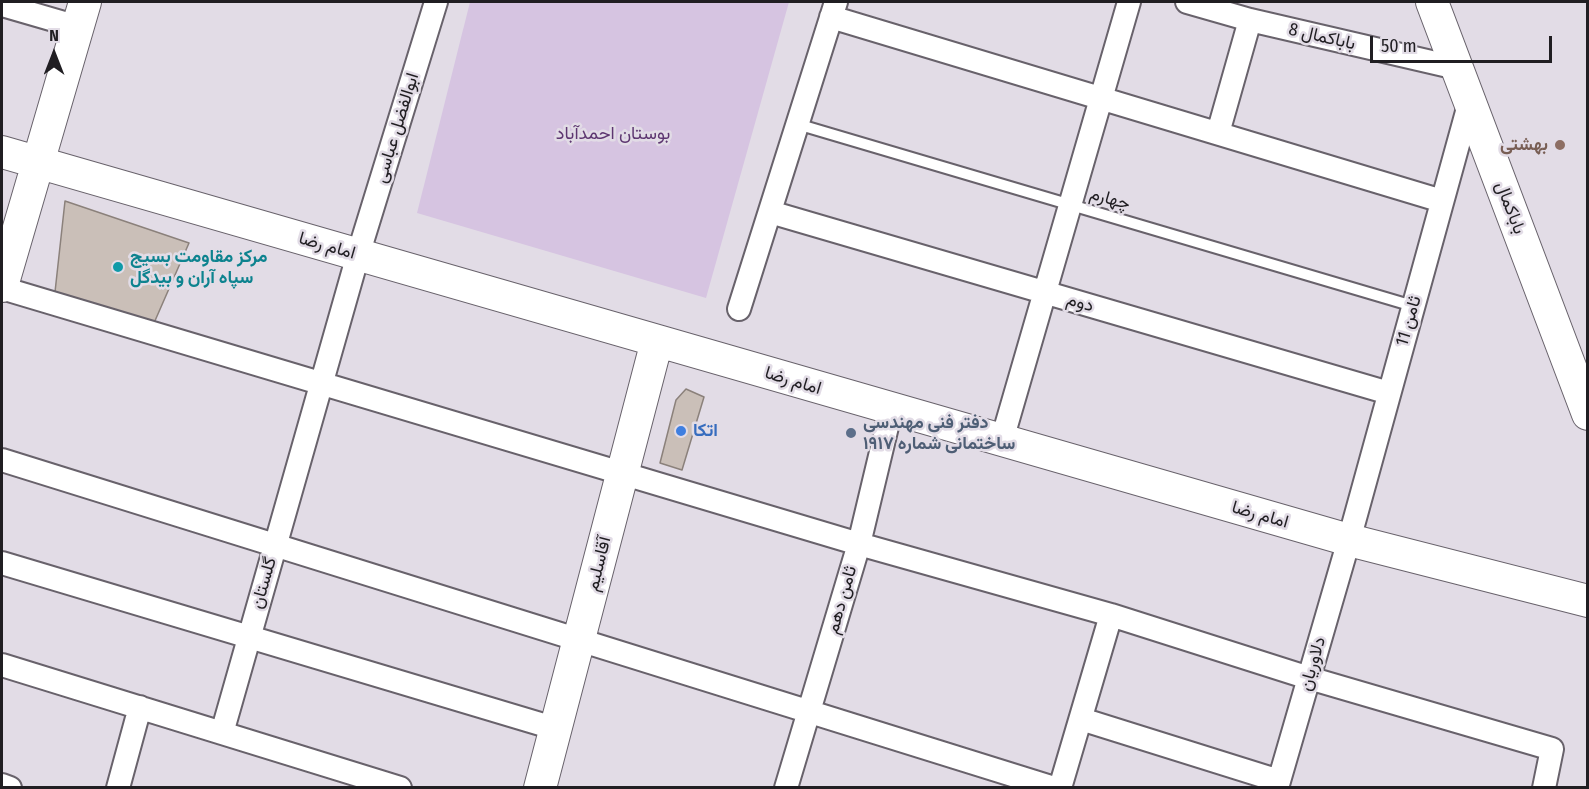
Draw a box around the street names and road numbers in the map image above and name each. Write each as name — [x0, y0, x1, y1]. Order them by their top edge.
street label: باباکمال 8 — [1287, 19, 1357, 55]
street label: ابوالفضل عباسی — [370, 70, 424, 186]
street label: باباکمال — [1490, 179, 1530, 237]
street label: چهارم — [1087, 183, 1133, 215]
street label: امام رضا — [296, 228, 358, 264]
street label: دوم — [1064, 289, 1096, 317]
street label: ثامن 11 — [1392, 293, 1426, 349]
street label: امام رضا — [762, 362, 824, 400]
street label: امام رضا — [1229, 497, 1291, 533]
street label: آقاسلیم — [582, 534, 616, 594]
street label: گلستان — [246, 555, 282, 611]
street label: ثامن دهم — [822, 563, 862, 637]
street label: دلاوریان — [1295, 634, 1331, 694]

